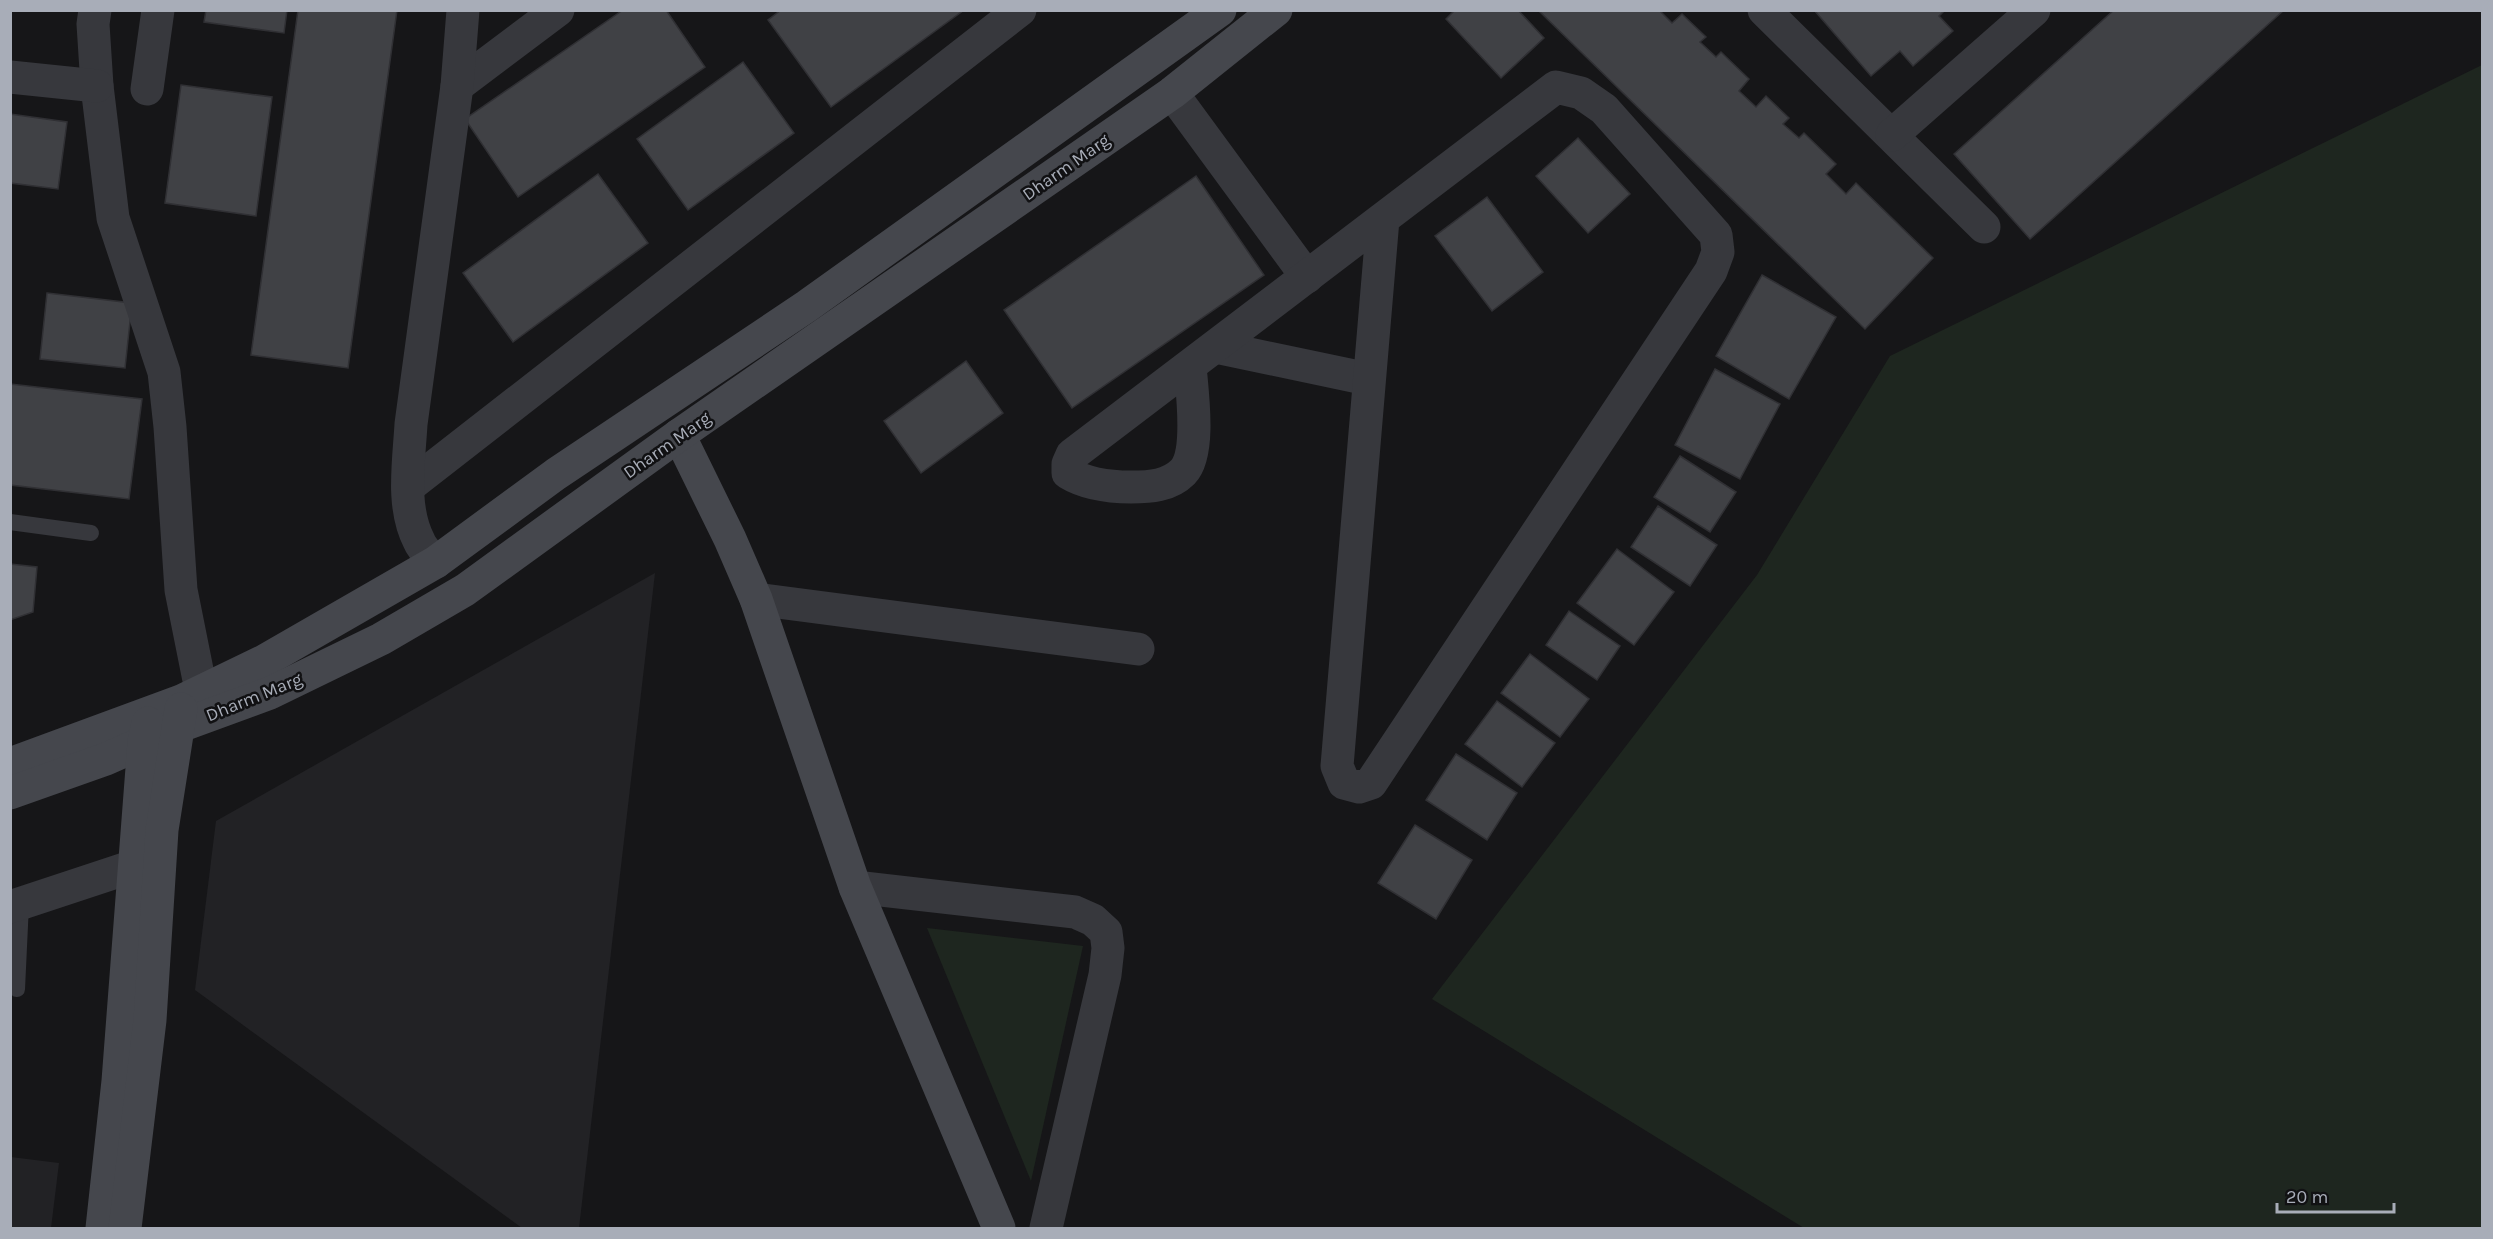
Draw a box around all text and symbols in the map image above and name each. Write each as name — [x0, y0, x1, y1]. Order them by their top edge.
street label: Dharm Marg — [1018, 129, 1114, 205]
street label: Dharm Marg — [619, 407, 715, 483]
street label: Dharm Marg — [203, 668, 305, 726]
scale bar — [2277, 1176, 2394, 1214]
text: 20 m — [2286, 1186, 2328, 1208]

